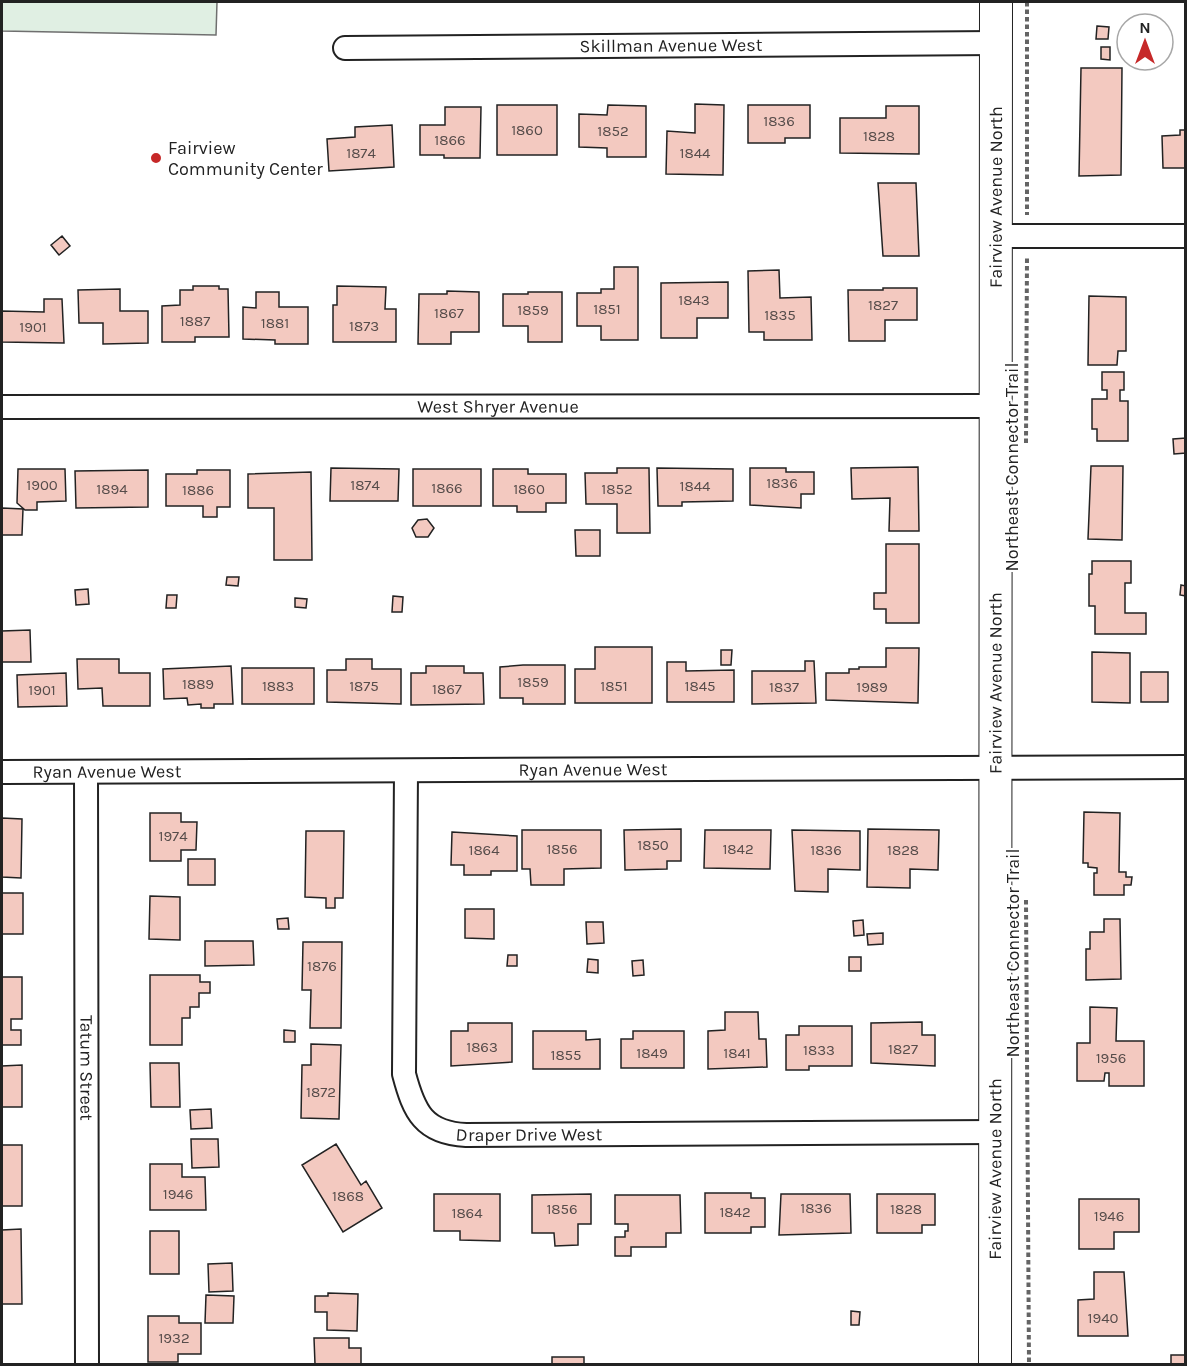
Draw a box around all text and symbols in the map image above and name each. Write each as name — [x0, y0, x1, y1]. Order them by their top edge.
north arrow — [1115, 12, 1175, 72]
text: N — [1139, 18, 1151, 37]
street label: Skillman Avenue West — [579, 34, 763, 57]
street label: Fairview Avenue North — [985, 106, 1007, 288]
house number: 1836 — [763, 112, 795, 130]
house number: 1860 — [511, 121, 543, 139]
house number: 1852 — [597, 122, 629, 140]
house number: 1828 — [863, 127, 895, 145]
house number: 1866 — [434, 131, 466, 149]
place label: Fairview Community Center — [168, 137, 323, 180]
house number: 1874 — [346, 144, 376, 162]
house number: 1844 — [680, 144, 711, 162]
marker: Fairview Community Center — [149, 151, 163, 165]
house number: 1843 — [678, 291, 710, 309]
house number: 1827 — [868, 296, 898, 314]
house number: 1851 — [593, 300, 621, 318]
house number: 1859 — [517, 301, 549, 319]
house number: 1867 — [434, 304, 464, 322]
house number: 1835 — [764, 306, 796, 324]
house number: 1887 — [180, 312, 210, 330]
house number: 1881 — [261, 314, 289, 332]
house number: 1873 — [349, 317, 379, 335]
house number: 1901 — [19, 318, 47, 336]
street label: Northeast Connector Trail — [1001, 363, 1023, 571]
street label: West Shryer Avenue — [417, 395, 579, 418]
house number: 1836 — [766, 474, 798, 492]
house number: 1900 — [26, 476, 58, 494]
house number: 1874 — [350, 476, 380, 494]
house number: 1844 — [680, 477, 711, 495]
house number: 1866 — [431, 479, 463, 497]
house number: 1894 — [96, 480, 128, 498]
house number: 1860 — [513, 480, 545, 498]
house number: 1852 — [601, 480, 633, 498]
house number: 1886 — [182, 481, 214, 499]
street label: Fairview Avenue North — [984, 592, 1007, 774]
house number: 1859 — [517, 673, 549, 691]
house number: 1889 — [182, 675, 214, 693]
house number: 1883 — [262, 677, 294, 695]
house number: 1875 — [349, 677, 379, 695]
house number: 1851 — [600, 677, 628, 695]
house number: 1845 — [684, 677, 716, 695]
house number: 1837 — [769, 678, 799, 696]
house number: 1989 — [856, 678, 888, 696]
house number: 1867 — [432, 680, 462, 698]
house number: 1901 — [28, 681, 56, 699]
street label: Ryan Avenue West — [518, 758, 668, 781]
street label: Ryan Avenue West — [32, 760, 182, 783]
house number: 1974 — [158, 827, 188, 845]
house number: 1850 — [637, 836, 669, 854]
house number: 1856 — [546, 840, 578, 858]
house number: 1842 — [722, 840, 754, 858]
house number: 1864 — [468, 841, 500, 859]
house number: 1836 — [810, 841, 842, 859]
house number: 1828 — [887, 841, 919, 859]
street label: Northeast Connector Trail — [1002, 849, 1024, 1057]
house number: 1876 — [307, 957, 337, 975]
street label: Tatum Street — [75, 1015, 98, 1121]
house number: 1863 — [466, 1038, 498, 1056]
house number: 1827 — [888, 1040, 918, 1058]
house number: 1833 — [803, 1041, 835, 1059]
house number: 1849 — [636, 1044, 668, 1062]
house number: 1841 — [723, 1044, 751, 1062]
house number: 1855 — [550, 1046, 582, 1064]
house number: 1956 — [1096, 1049, 1126, 1067]
street label: Fairview Avenue North — [984, 1078, 1006, 1260]
house number: 1872 — [306, 1083, 336, 1101]
street label: Draper Drive West — [455, 1123, 603, 1146]
house number: 1946 — [163, 1185, 193, 1203]
house number: 1868 — [332, 1187, 364, 1205]
house number: 1836 — [800, 1199, 832, 1217]
house number: 1856 — [546, 1200, 578, 1218]
house number: 1828 — [890, 1200, 922, 1218]
house number: 1842 — [719, 1203, 751, 1221]
house number: 1864 — [451, 1204, 483, 1222]
house number: 1946 — [1094, 1207, 1124, 1225]
house number: 1940 — [1088, 1309, 1119, 1327]
house number: 1932 — [158, 1329, 190, 1347]

